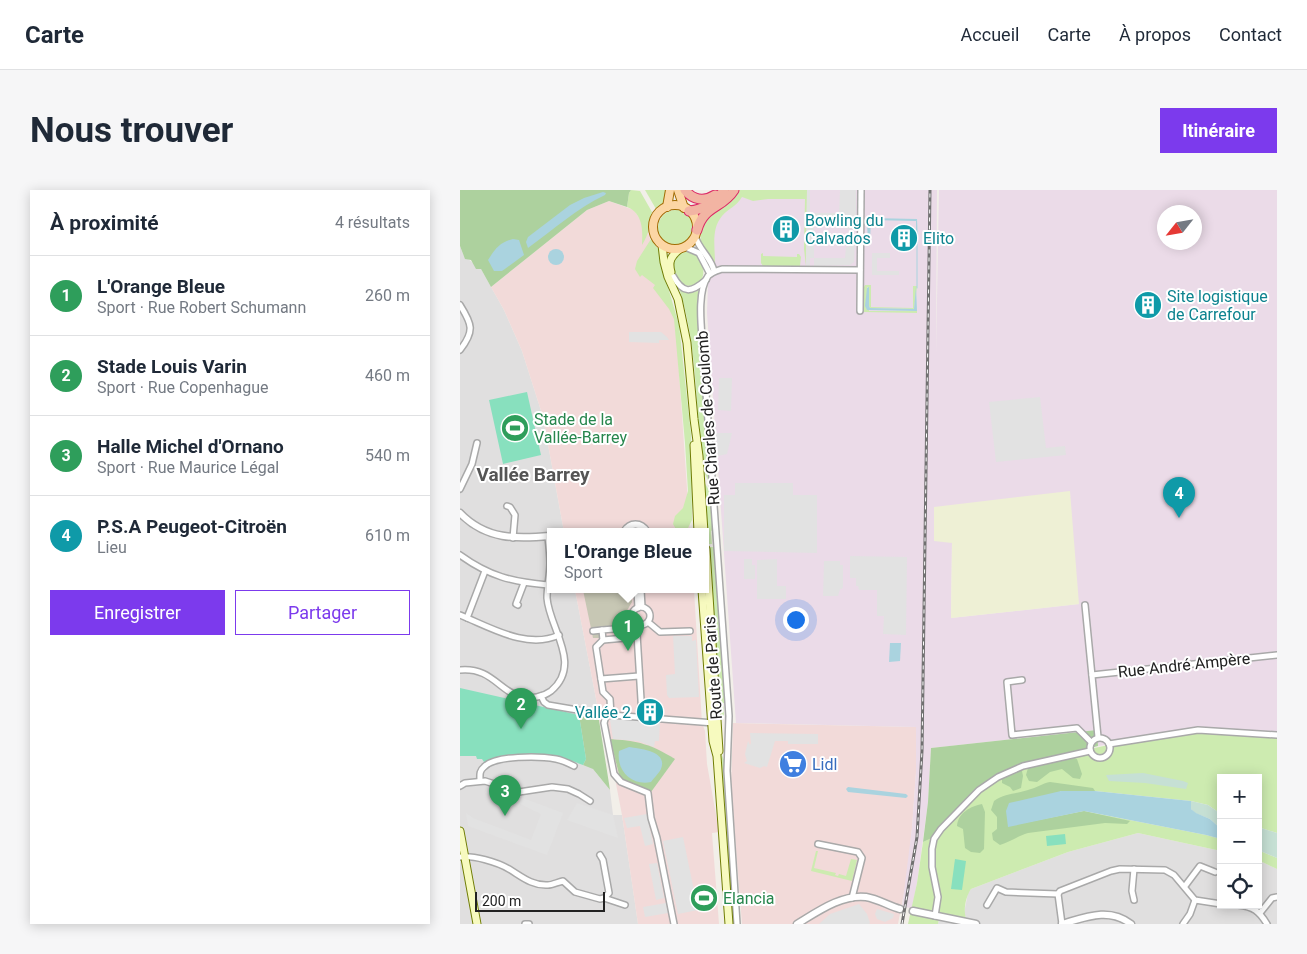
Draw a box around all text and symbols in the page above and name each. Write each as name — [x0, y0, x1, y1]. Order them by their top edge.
text: Carte — [25, 21, 84, 49]
text: Accueil — [961, 24, 1019, 45]
text: Carte — [1047, 24, 1091, 45]
text: À propos — [1119, 24, 1191, 45]
text: Contact — [1219, 24, 1282, 45]
button: Itinéraire — [1160, 108, 1277, 153]
text: Nous trouver — [30, 110, 233, 151]
north arrow — [1157, 205, 1202, 250]
text: À proximité — [50, 211, 159, 235]
place label: Bowling du Calvados — [805, 211, 884, 248]
text: 4 résultats — [335, 213, 410, 232]
building icon: Bowling du Calvados — [771, 214, 801, 244]
building icon: Elito — [889, 223, 919, 253]
place label: Elito — [923, 229, 954, 248]
text: L'Orange Bleue — [97, 275, 225, 298]
text: 1 — [61, 286, 71, 305]
text: 260 m — [365, 286, 410, 305]
place label: Site logistique de Carrefour — [1167, 287, 1268, 324]
building icon: Site logistique de Carrefour — [1133, 290, 1163, 320]
text: Sport · Rue Robert Schumann — [97, 298, 306, 317]
street label: Rue Charles de Coulomb — [692, 330, 724, 506]
text: Stade Louis Varin — [97, 355, 247, 378]
text: 2 — [61, 366, 71, 385]
text: 460 m — [365, 366, 410, 385]
text: Sport · Rue Copenhague — [97, 378, 269, 397]
place label: Stade de la Vallée-Barrey — [534, 410, 627, 447]
sports icon: Stade de la Vallée-Barrey — [500, 413, 530, 443]
text: Halle Michel d'Ornano — [97, 435, 284, 458]
text: 3 — [61, 446, 71, 465]
text: 540 m — [365, 446, 410, 465]
text: Sport · Rue Maurice Légal — [97, 458, 279, 477]
district label: Vallée Barrey — [476, 463, 590, 486]
pin: 4 — [1163, 477, 1195, 518]
text: P.S.A Peugeot-Citroën — [97, 515, 287, 538]
text: 4 — [61, 526, 71, 545]
text: 610 m — [365, 526, 410, 545]
popup — [547, 528, 709, 593]
text: Lieu — [97, 538, 127, 557]
text: L'Orange Bleue — [564, 540, 692, 563]
text: Sport — [564, 563, 603, 582]
button: Enregistrer — [50, 590, 225, 635]
button: Partager — [235, 590, 410, 635]
your location — [783, 607, 809, 633]
pin: 1 — [612, 610, 644, 651]
street label: Route de Paris — [700, 616, 726, 720]
street label: Rue André Ampère — [1117, 649, 1251, 681]
pin: 2 — [505, 688, 537, 729]
building icon: Vallée 2 — [635, 697, 665, 727]
place label: Vallée 2 — [575, 703, 631, 722]
supermarket icon: Lidl — [778, 749, 808, 779]
place label: Lidl — [812, 755, 837, 774]
map controls — [1217, 774, 1262, 909]
button: + — [1217, 774, 1262, 819]
pin: 3 — [489, 775, 521, 816]
button: − — [1217, 819, 1262, 864]
button: locate — [1217, 864, 1262, 909]
sports icon: Elancia — [689, 883, 719, 913]
scale bar — [475, 889, 605, 912]
place label: Elancia — [723, 889, 775, 908]
text: 200 m — [482, 893, 521, 909]

